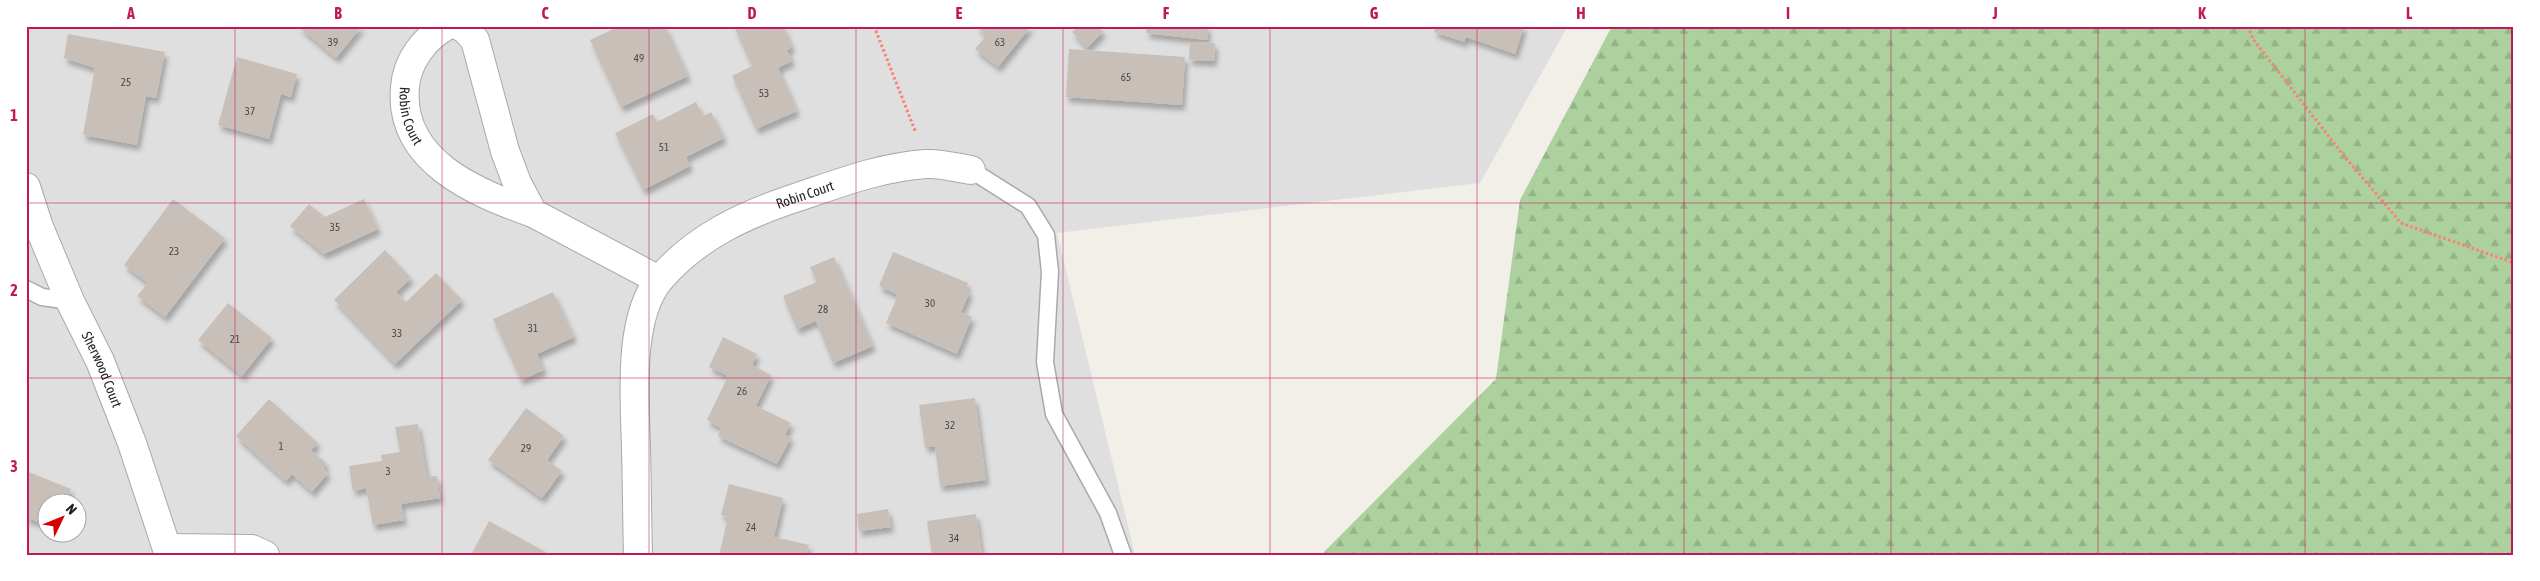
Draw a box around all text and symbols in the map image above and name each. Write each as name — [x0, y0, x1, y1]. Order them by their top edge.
text: A — [126, 4, 135, 22]
text: B — [334, 4, 342, 22]
text: C — [541, 4, 549, 22]
text: D — [748, 4, 757, 22]
text: E — [956, 4, 963, 22]
text: F — [1163, 4, 1170, 22]
text: G — [1370, 4, 1379, 22]
text: H — [1576, 4, 1586, 22]
text: I — [1786, 4, 1790, 22]
text: J — [1991, 4, 1998, 22]
text: K — [2198, 4, 2206, 22]
text: L — [2406, 4, 2413, 22]
house number: 39 — [328, 36, 338, 48]
house number: 63 — [995, 36, 1005, 48]
house number: 49 — [634, 52, 644, 64]
house number: 65 — [1121, 71, 1131, 83]
house number: 25 — [121, 76, 131, 88]
street label: Robin Court — [397, 86, 426, 148]
house number: 53 — [759, 87, 769, 99]
house number: 37 — [245, 105, 255, 117]
text: 1 — [10, 106, 18, 124]
house number: 51 — [659, 141, 669, 153]
street label: Robin Court — [774, 177, 836, 212]
house number: 35 — [330, 221, 340, 233]
house number: 23 — [169, 245, 179, 257]
text: 2 — [10, 281, 18, 299]
house number: 30 — [925, 297, 935, 309]
house number: 28 — [818, 303, 828, 315]
house number: 31 — [528, 322, 538, 334]
house number: 33 — [392, 327, 402, 339]
street label: Sherwood Court — [79, 329, 125, 410]
house number: 21 — [230, 333, 240, 345]
house number: 26 — [737, 385, 747, 397]
house number: 32 — [945, 419, 955, 431]
house number: 1 — [278, 440, 284, 452]
house number: 29 — [521, 442, 531, 454]
text: 3 — [10, 457, 18, 475]
house number: 3 — [385, 465, 391, 477]
north arrow — [38, 494, 88, 544]
text: N — [63, 501, 80, 518]
house number: 24 — [746, 521, 756, 533]
house number: 34 — [949, 532, 959, 544]

